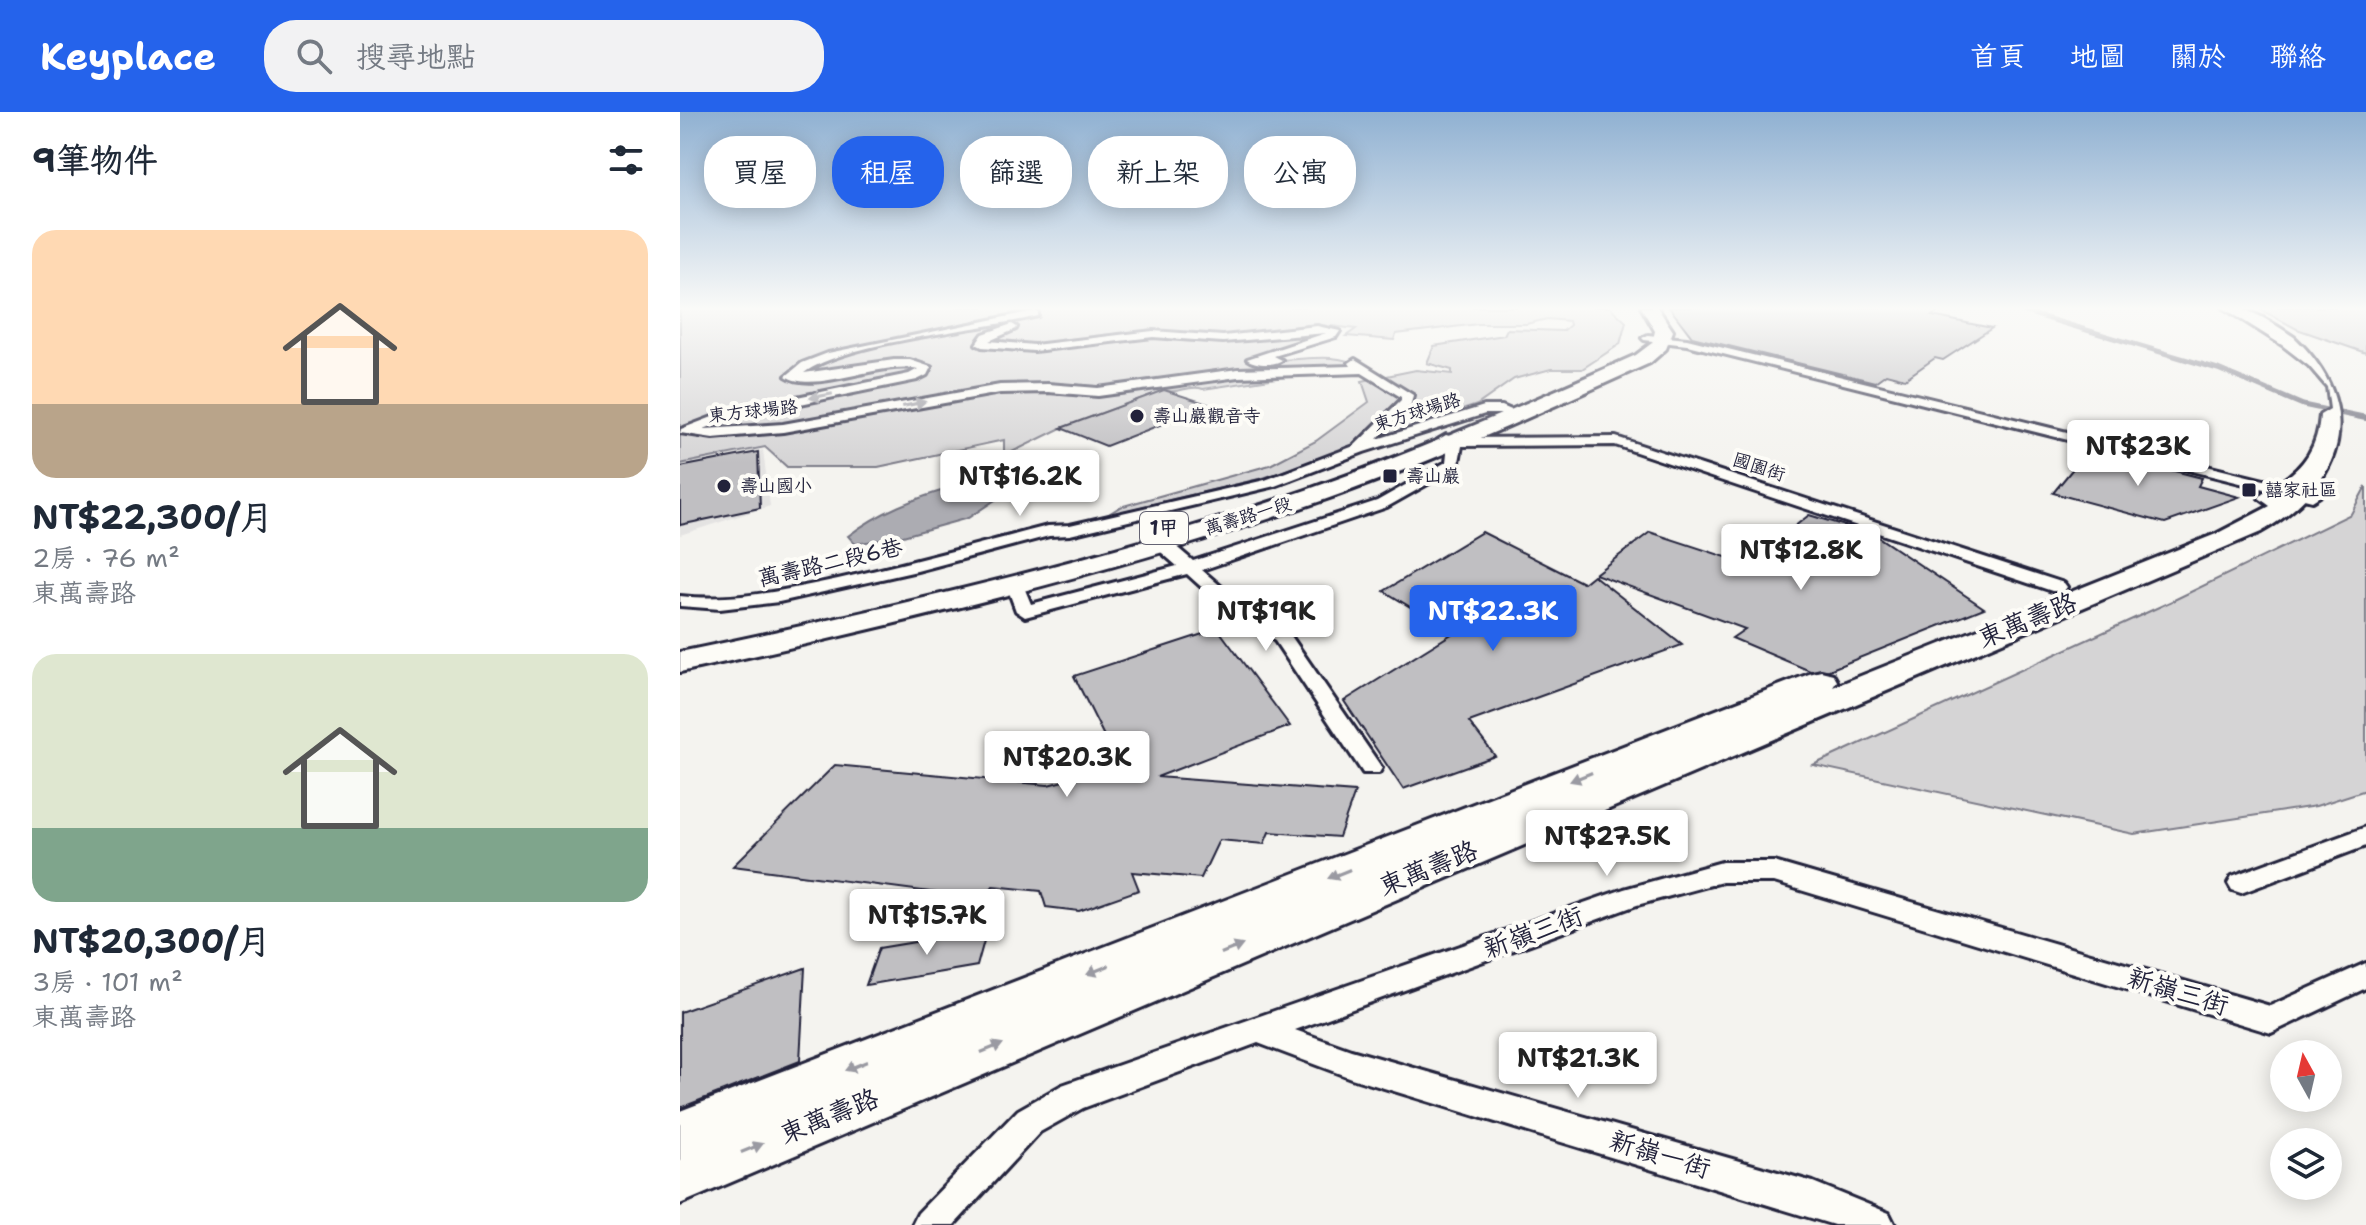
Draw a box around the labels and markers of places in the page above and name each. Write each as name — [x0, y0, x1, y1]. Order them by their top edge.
place label: 壽山巖觀音寺 — [1153, 404, 1261, 428]
marker: 壽山巖觀音寺 — [1128, 407, 1146, 425]
pin: NT$23K — [2073, 420, 2203, 488]
pin: NT$16.2K — [937, 450, 1103, 518]
place label: 壽山巖 — [1406, 464, 1460, 488]
marker: 壽山巖 — [1381, 467, 1399, 485]
place label: 壽山國小 — [740, 474, 812, 498]
marker: 壽山國小 — [715, 477, 733, 495]
place label: 囍家社區 — [2265, 478, 2337, 502]
marker: 囍家社區 — [2240, 481, 2258, 499]
pin: NT$12.8K — [1718, 524, 1884, 592]
pin: NT$19K — [1201, 585, 1331, 653]
pin: NT$22.3K — [1410, 585, 1576, 653]
pin: NT$20.3K — [984, 731, 1150, 799]
pin: NT$27.5K — [1524, 810, 1690, 878]
pin: NT$15.7K — [844, 889, 1010, 957]
pin: NT$21.3K — [1495, 1032, 1661, 1100]

